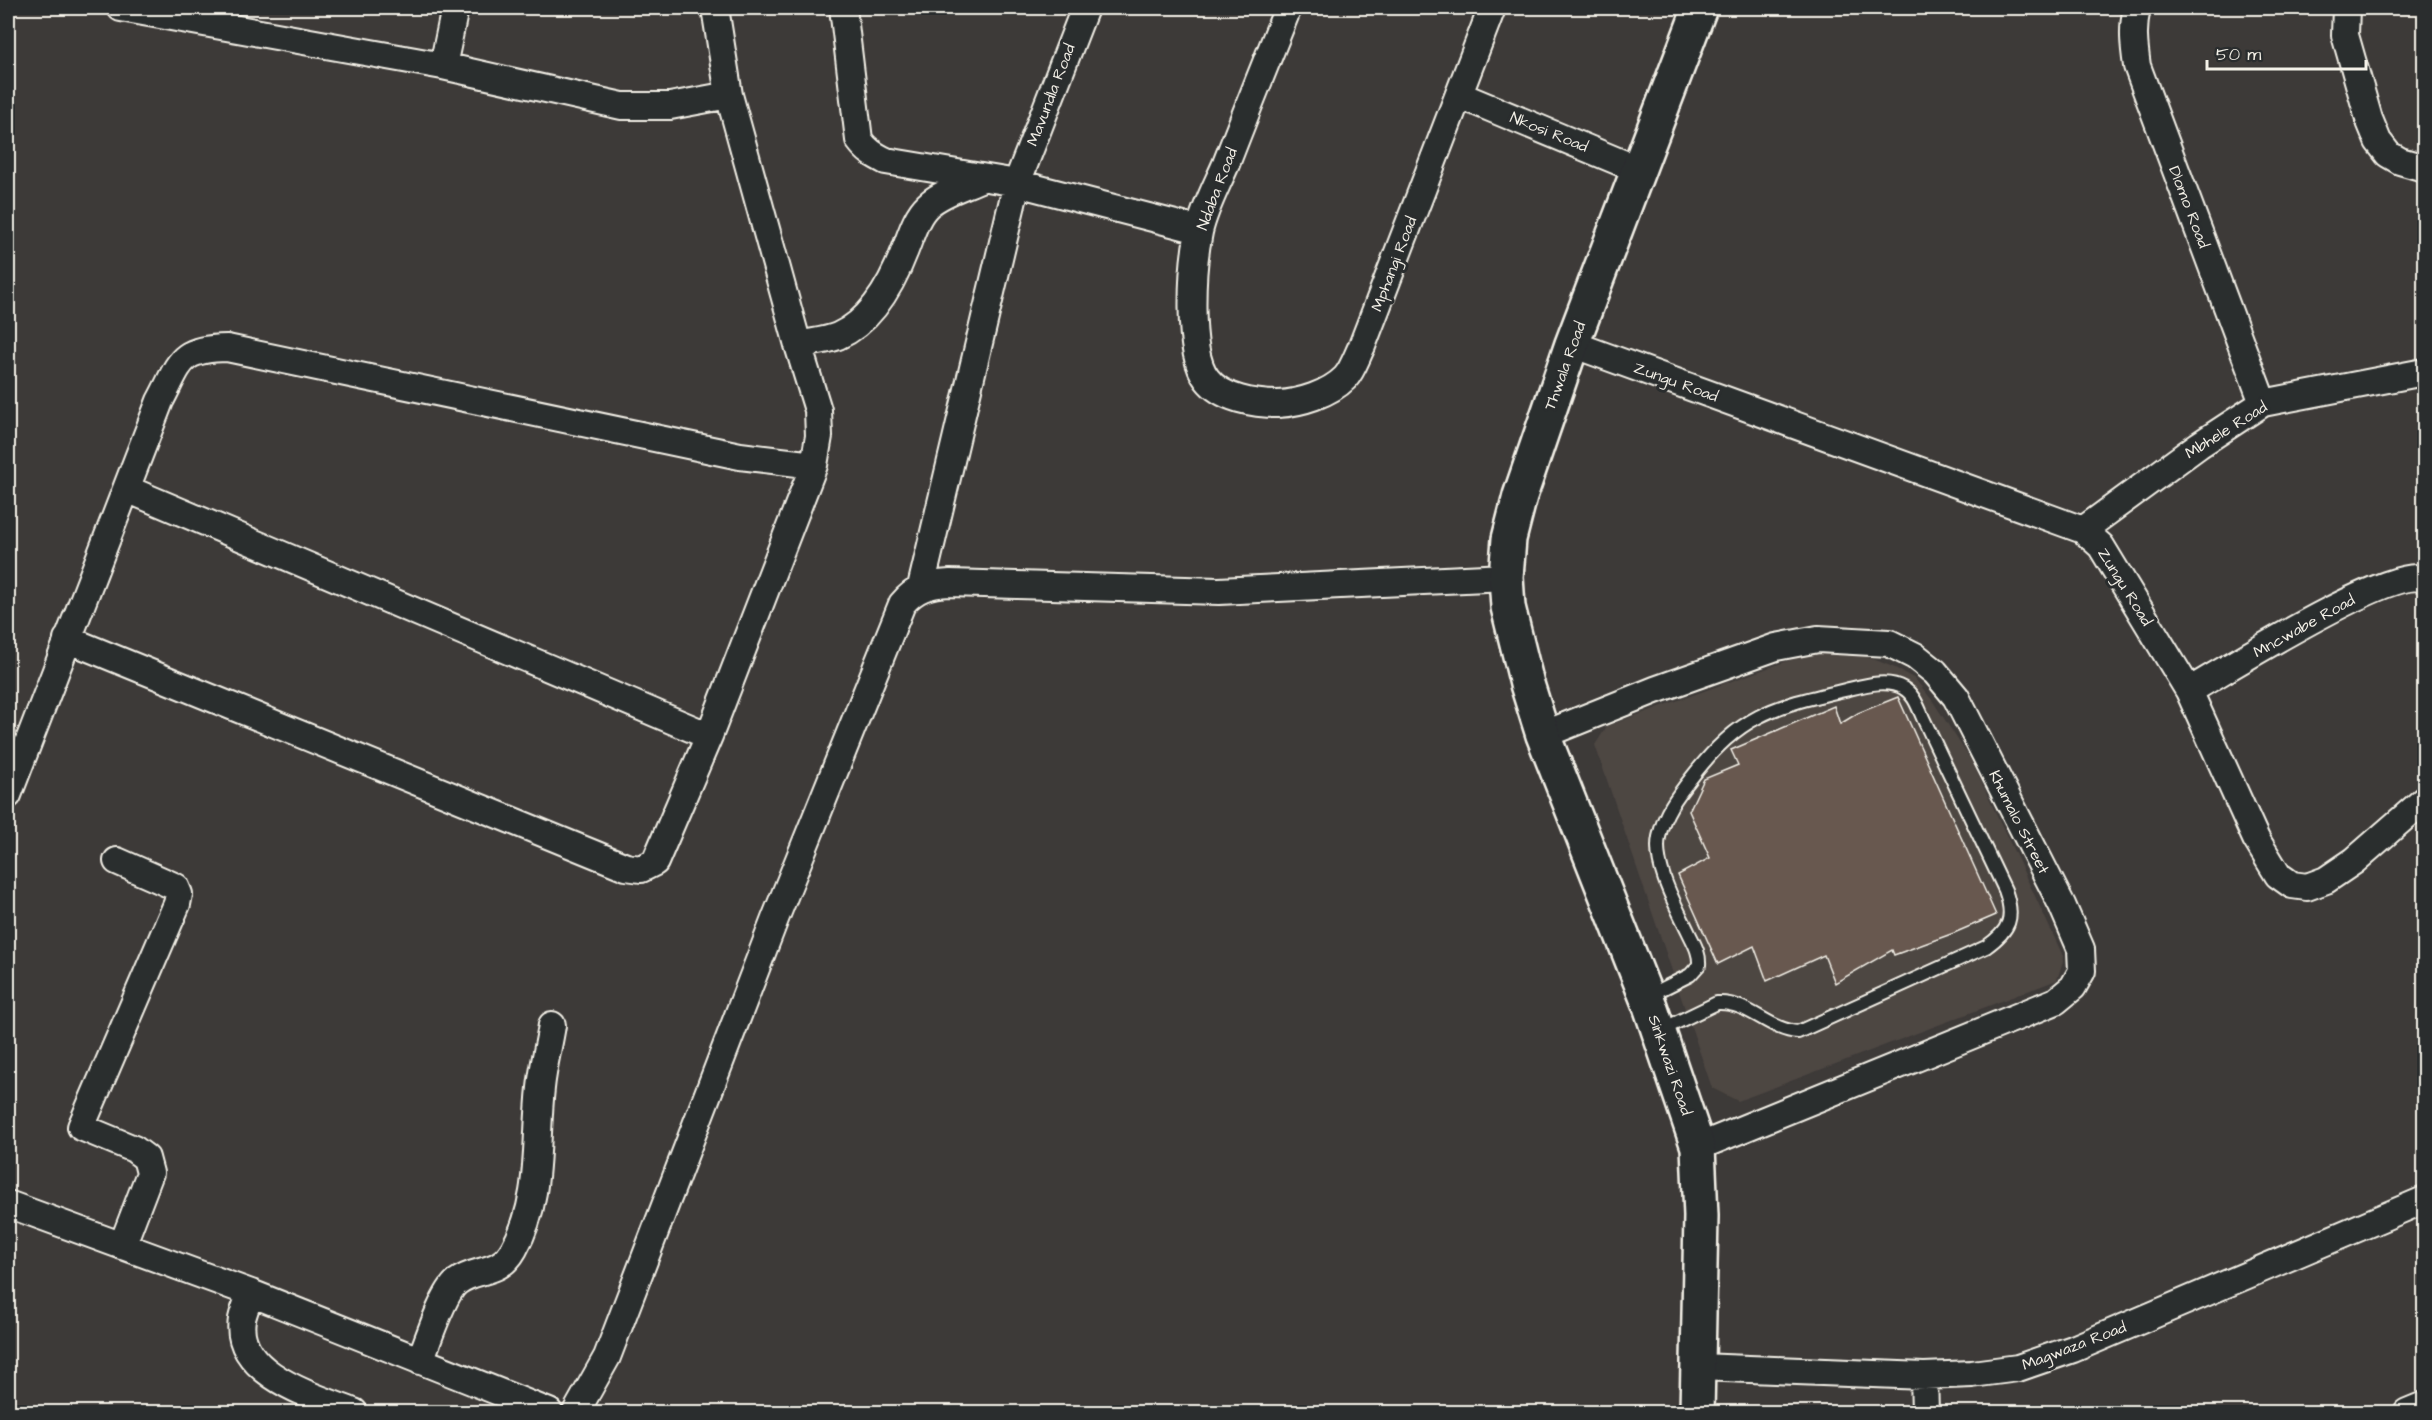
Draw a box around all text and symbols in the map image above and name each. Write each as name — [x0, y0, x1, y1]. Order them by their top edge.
scale bar — [2207, 33, 2366, 71]
street label: Mavundla Road — [1021, 41, 1081, 149]
text: 50 m — [2216, 42, 2261, 67]
street label: Nkosi Road — [1507, 106, 1591, 158]
street label: Ndaba Road — [1191, 145, 1243, 233]
street label: Dlomo Road — [2163, 163, 2215, 251]
street label: Mphangi Road — [1366, 213, 1423, 315]
street label: Thwala Road — [1539, 319, 1591, 413]
street label: Zungu Road — [1630, 357, 1721, 408]
street label: Mbhele Road — [2181, 396, 2271, 464]
street label: Zungu Road — [2091, 544, 2158, 631]
street label: Mncwabe Road — [2249, 589, 2359, 663]
street label: Khumalo Street — [1983, 766, 2055, 878]
street label: Sinkwazi Road — [1642, 1012, 1698, 1118]
street label: Magwaza Road — [2019, 1316, 2130, 1377]

